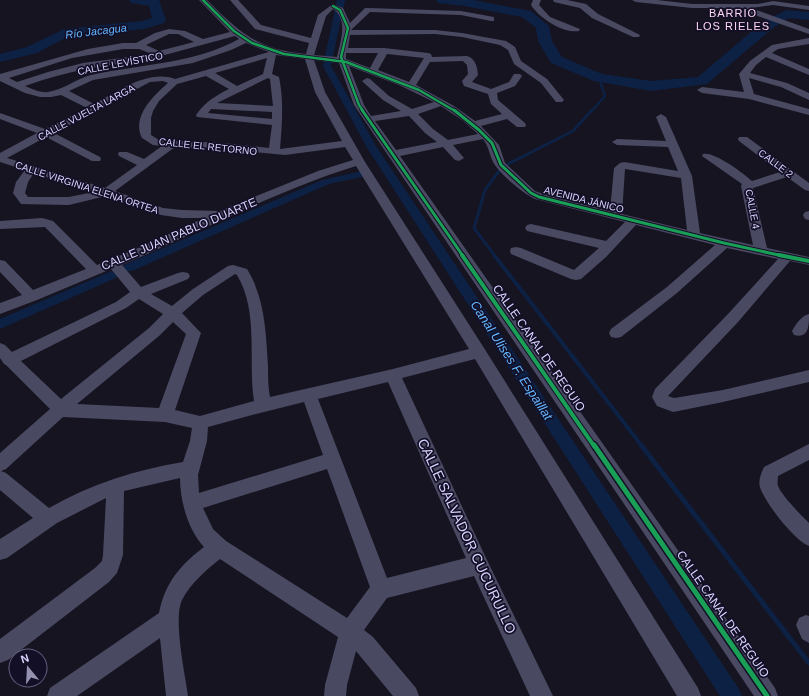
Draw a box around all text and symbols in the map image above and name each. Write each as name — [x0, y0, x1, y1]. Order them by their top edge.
district label: BARRIO LOS RIELES — [696, 7, 770, 32]
water label: Río Jacagua — [65, 21, 127, 41]
street label: CALLE LEVÍSTICO — [76, 49, 164, 77]
street label: CALLE VUELTA LARGA — [36, 82, 137, 143]
street label: CALLE EL RETORNO — [158, 136, 258, 157]
street label: CALLE 2 — [756, 147, 795, 180]
street label: CALLE VIRGINIA ELENA ORTEA — [14, 159, 160, 216]
street label: AVENIDA JÁNICO — [543, 183, 625, 215]
street label: CALLE 4 — [743, 188, 762, 230]
street label: CALLE JUAN PABLO DUARTE — [99, 195, 259, 273]
street label: CALLE CANAL DE REGUIO — [490, 282, 588, 414]
water label: Canal Ulises F. Espaillat — [467, 298, 557, 424]
street label: CALLE SALVADOR CUCURULLO — [415, 436, 519, 636]
street label: CALLE CANAL DE REGUIO — [674, 548, 772, 680]
north arrow — [8, 648, 48, 688]
text: N — [19, 652, 31, 665]

